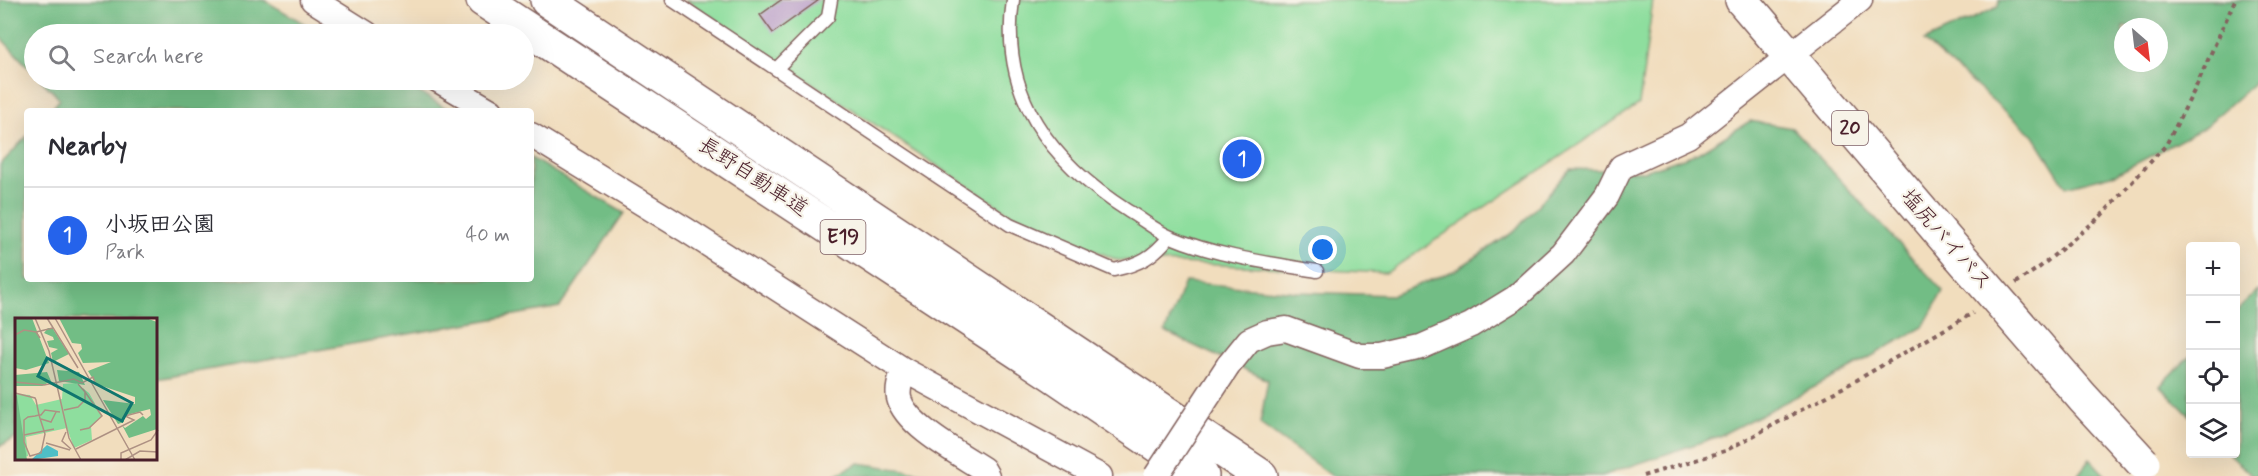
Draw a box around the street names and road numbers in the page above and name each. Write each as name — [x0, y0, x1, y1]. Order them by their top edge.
road number: 20 — [1832, 111, 1868, 145]
street label: 長野自動車道 — [693, 131, 813, 223]
street label: 塩尻バイパス — [1894, 183, 1998, 297]
road number: E19 — [820, 220, 866, 254]

